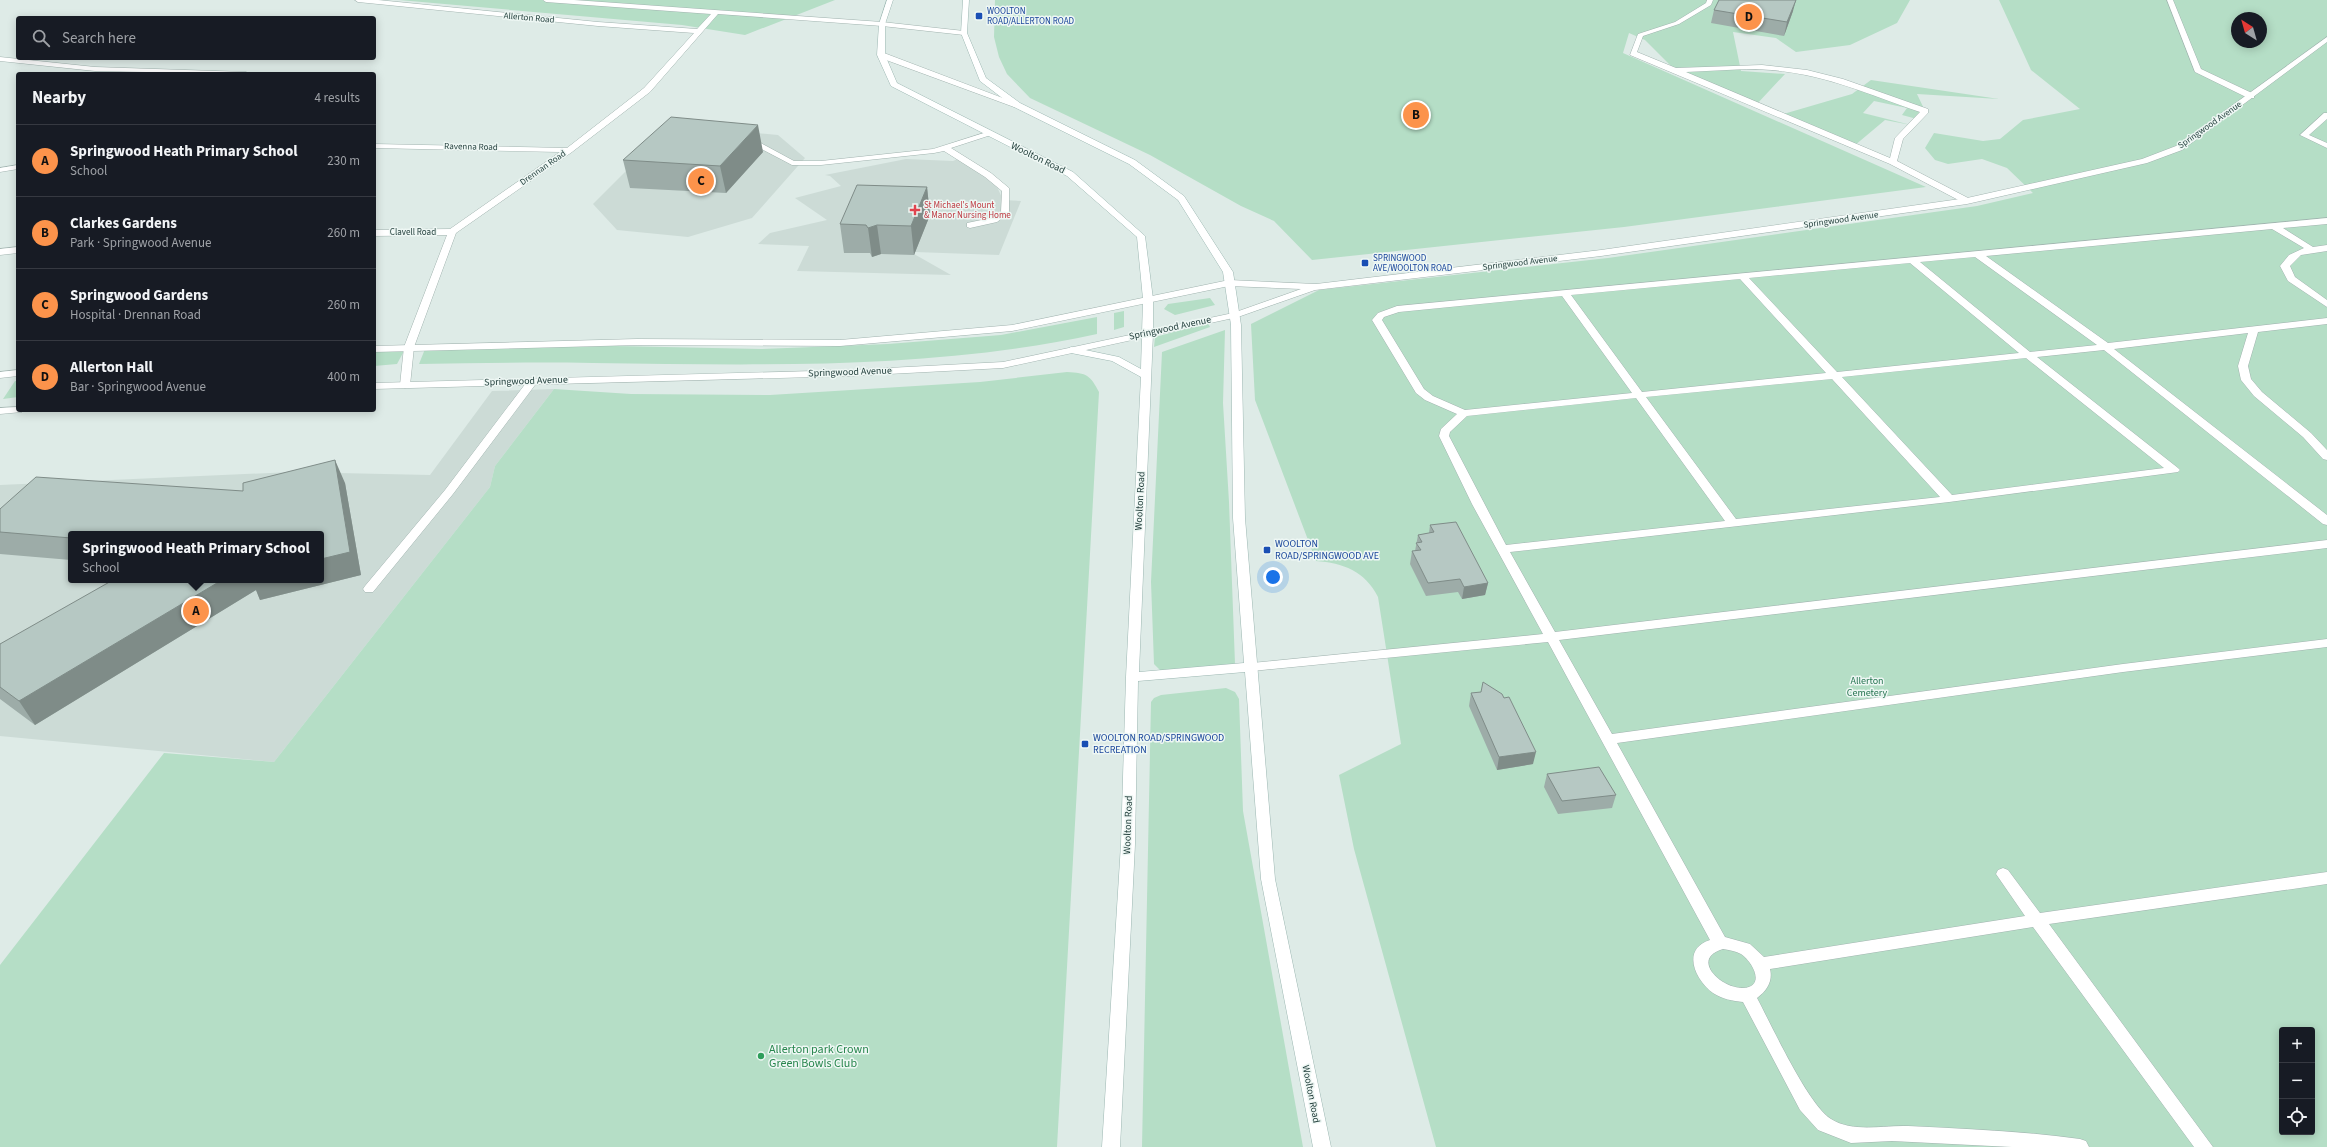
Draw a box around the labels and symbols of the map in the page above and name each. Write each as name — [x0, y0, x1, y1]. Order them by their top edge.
pin: D — [1736, 2, 1762, 32]
place label: WOOLTON ROAD/ALLERTON ROAD — [987, 5, 1075, 28]
street label: Allerton Road — [503, 9, 555, 27]
marker: WOOLTON ROAD/ALLERTON ROAD — [974, 11, 984, 21]
north arrow — [2231, 12, 2267, 48]
street label: Springwood Avenue — [2175, 98, 2245, 152]
pin: B — [1403, 100, 1429, 130]
street label: Woolton Road — [1008, 139, 1068, 177]
street label: Ravenna Road — [444, 140, 498, 154]
street label: Drennan Road — [517, 147, 569, 189]
pin: C — [688, 166, 714, 196]
place label: St Michael's Mount & Manor Nursing Home — [924, 199, 1011, 222]
marker: St Michael's Mount & Manor Nursing Home — [909, 204, 921, 216]
street label: Springwood Avenue — [1803, 208, 1880, 232]
street label: Clavell Road — [390, 226, 436, 239]
place label: SPRINGWOOD AVE/WOOLTON ROAD — [1373, 252, 1453, 275]
street label: Springwood Avenue — [1482, 252, 1559, 274]
marker: SPRINGWOOD AVE/WOOLTON ROAD — [1360, 258, 1370, 268]
street label: Springwood Avenue — [1128, 312, 1212, 344]
street label: Springwood Avenue — [808, 364, 892, 380]
street label: Springwood Avenue — [484, 373, 568, 389]
street label: Woolton Road — [1131, 471, 1149, 531]
place label: WOOLTON ROAD/SPRINGWOOD AVE — [1275, 537, 1379, 563]
marker: WOOLTON ROAD/SPRINGWOOD AVE — [1262, 545, 1272, 555]
your location — [1263, 567, 1283, 587]
pin: A — [183, 596, 209, 626]
park label: Allerton Cemetery — [1847, 674, 1888, 700]
place label: WOOLTON ROAD/SPRINGWOOD RECREATION — [1093, 731, 1224, 757]
marker: WOOLTON ROAD/SPRINGWOOD RECREATION — [1080, 739, 1090, 749]
street label: Woolton Road — [1120, 795, 1136, 855]
place label: Allerton park Crown Green Bowls Club — [769, 1041, 869, 1072]
marker: Allerton park Crown Green Bowls Club — [756, 1051, 766, 1061]
street label: Woolton Road — [1299, 1064, 1323, 1124]

